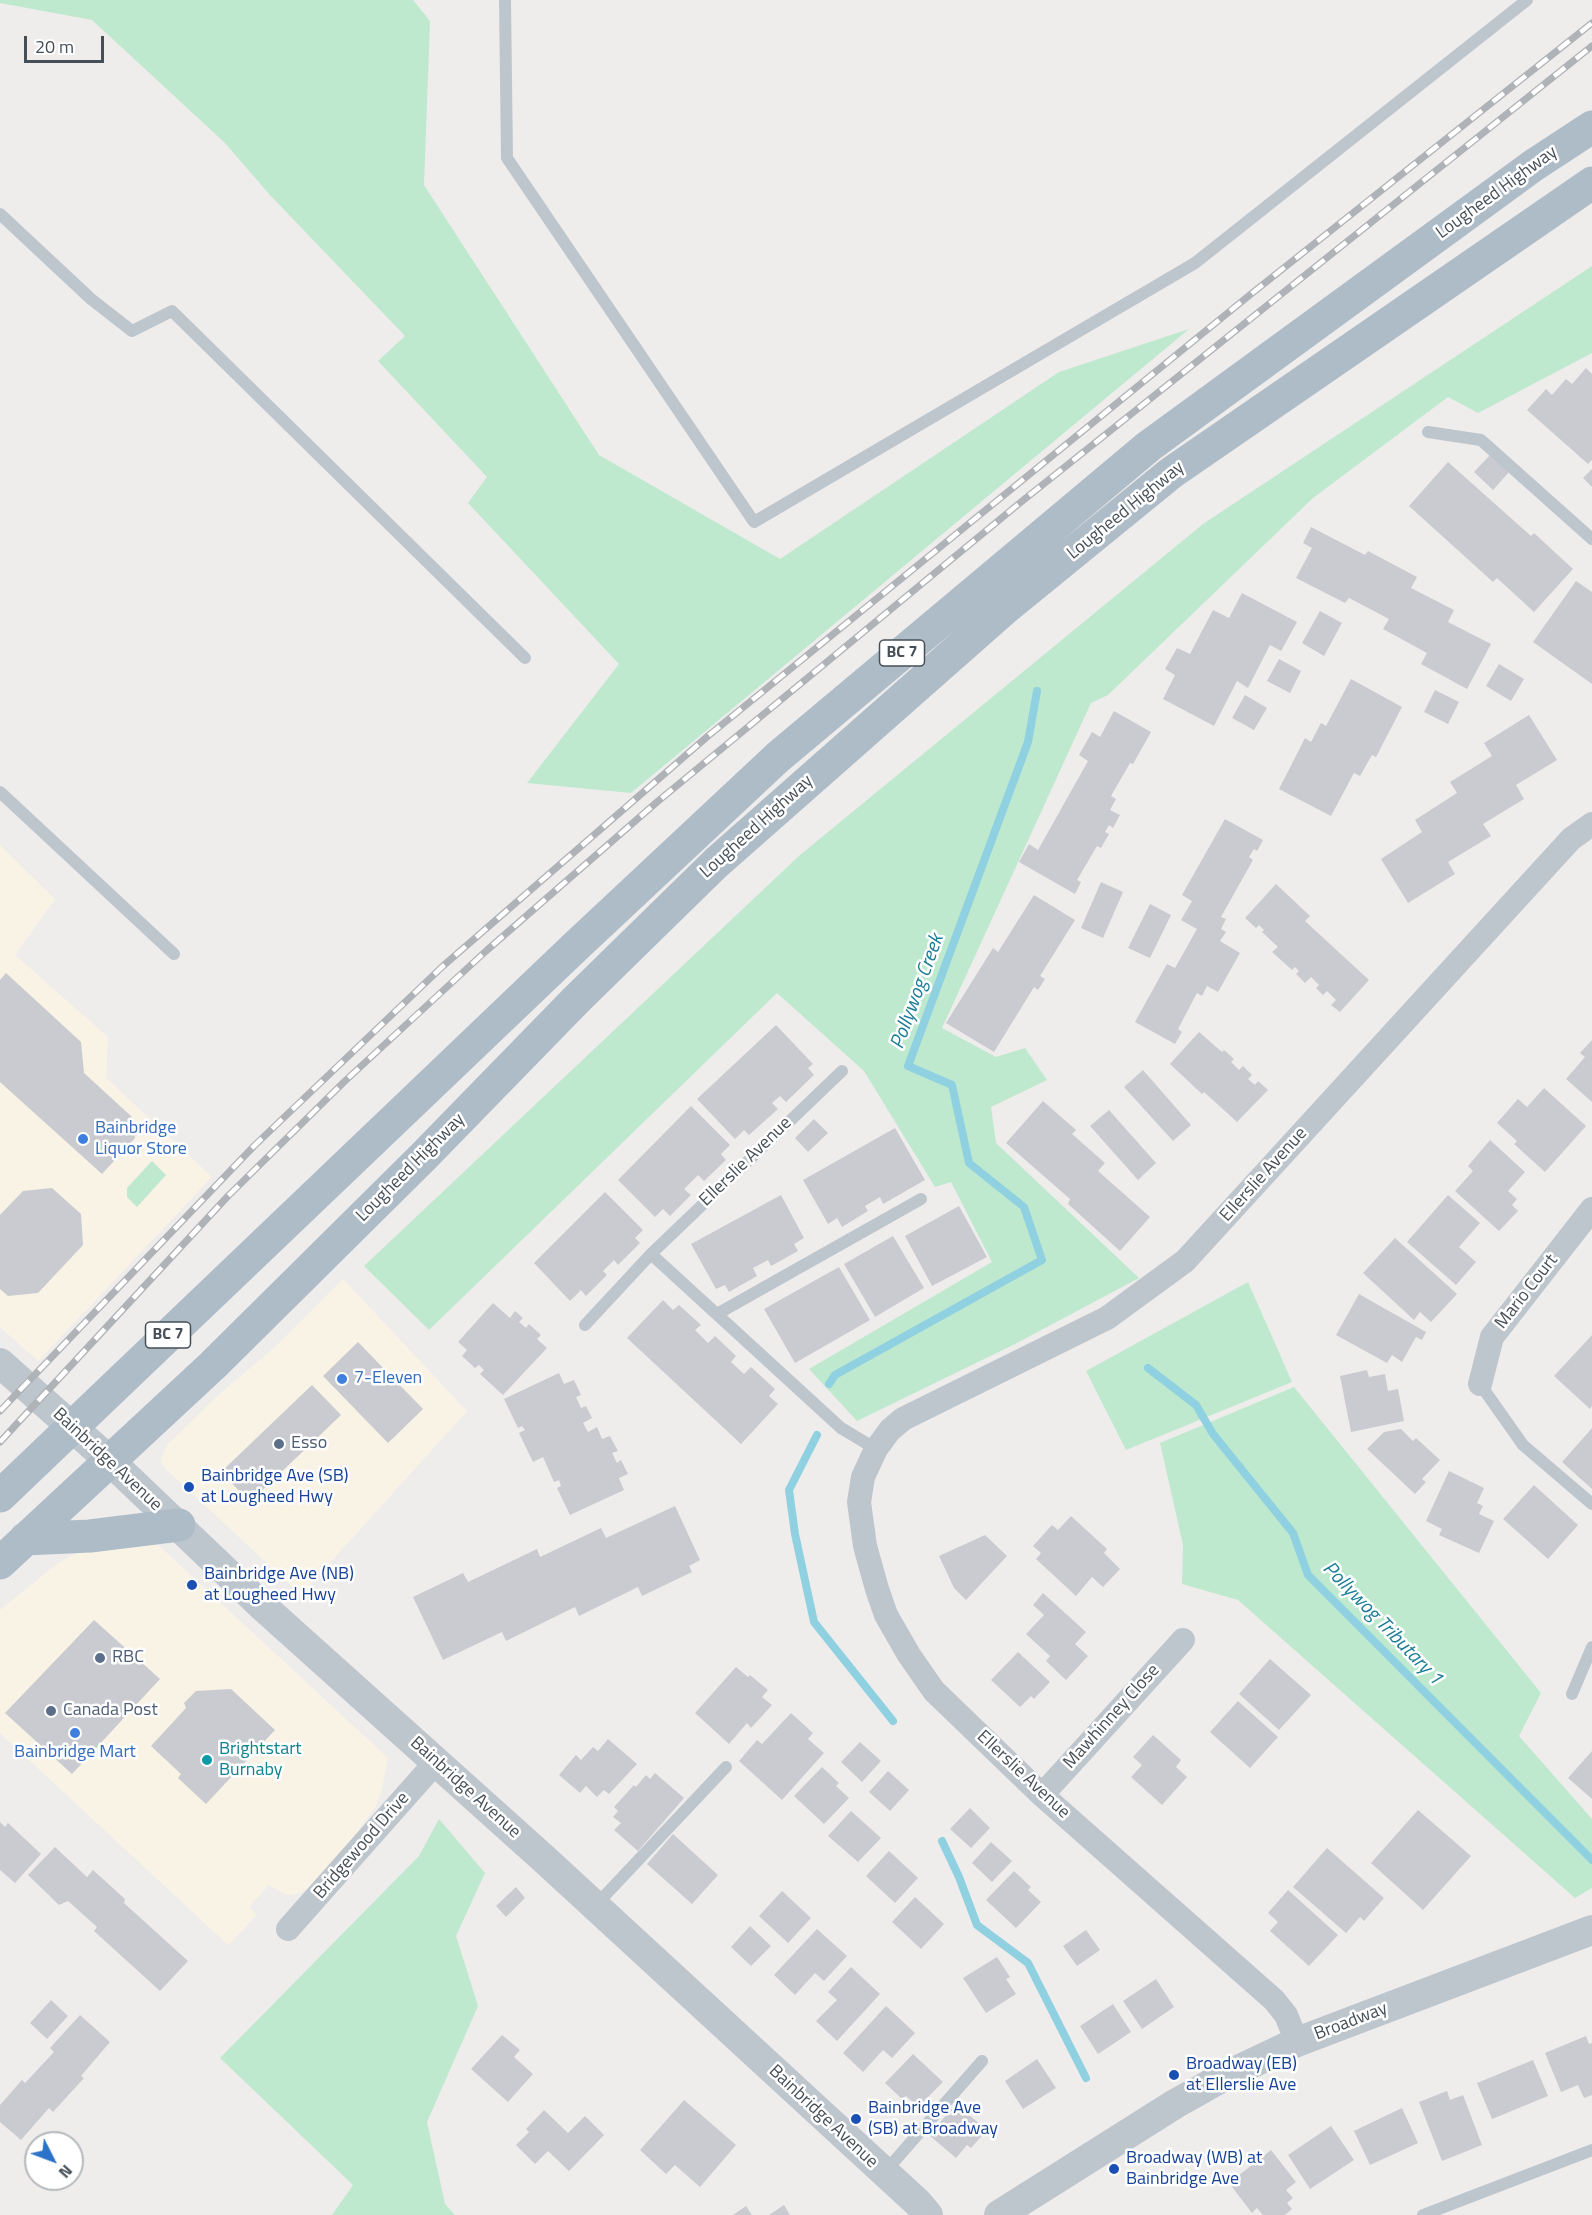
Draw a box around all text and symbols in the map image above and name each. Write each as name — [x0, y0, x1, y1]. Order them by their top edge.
scale bar — [27, 24, 106, 62]
text: 20 m — [35, 33, 74, 60]
street label: Lougheed Highway — [1432, 142, 1562, 244]
street label: Lougheed Highway — [1063, 457, 1189, 565]
road number: BC 7 — [880, 640, 924, 666]
street label: Lougheed Highway — [696, 771, 818, 883]
water label: Pollywog Creek — [886, 931, 950, 1053]
street label: Lougheed Highway — [352, 1109, 470, 1227]
street label: Ellerslie Avenue — [696, 1113, 796, 1211]
place label: Bainbridge Liquor Store — [95, 1118, 187, 1160]
street label: Ellerslie Avenue — [1216, 1123, 1312, 1227]
marker: Bainbridge Liquor Store — [76, 1132, 90, 1146]
street label: Mario Court — [1491, 1250, 1563, 1334]
road number: BC 7 — [146, 1322, 190, 1348]
place label: 7-Eleven — [354, 1368, 422, 1390]
marker: 7-Eleven — [335, 1372, 349, 1386]
street label: Bainbridge Avenue — [48, 1404, 166, 1516]
place label: Esso — [291, 1433, 327, 1455]
marker: Esso — [272, 1437, 286, 1451]
place label: Bainbridge Ave (SB) at Lougheed Hwy — [201, 1466, 348, 1508]
marker: Bainbridge Ave (SB) at Lougheed Hwy — [182, 1480, 196, 1494]
water label: Pollywog Tributary 1 — [1317, 1557, 1447, 1691]
place label: Bainbridge Ave (NB) at Lougheed Hwy — [204, 1564, 354, 1606]
marker: Bainbridge Ave (NB) at Lougheed Hwy — [185, 1578, 199, 1592]
place label: RBC — [112, 1647, 144, 1669]
marker: RBC — [93, 1651, 107, 1665]
street label: Mawhinney Close — [1059, 1660, 1165, 1774]
place label: Canada Post — [63, 1700, 158, 1722]
marker: Canada Post — [44, 1704, 58, 1718]
marker: Bainbridge Mart — [68, 1726, 82, 1740]
street label: Ellerslie Avenue — [972, 1726, 1074, 1824]
street label: Bainbridge Avenue — [405, 1733, 525, 1843]
place label: Brightstart Burnaby — [219, 1739, 302, 1782]
place label: Bainbridge Mart — [14, 1742, 136, 1764]
marker: Brightstart Burnaby — [200, 1753, 214, 1767]
street label: Bridgewood Drive — [310, 1788, 414, 1904]
street label: Broadway — [1311, 1998, 1391, 2046]
place label: Broadway (EB) at Ellerslie Ave — [1186, 2054, 1297, 2096]
street label: Bainbridge Avenue — [764, 2061, 882, 2173]
marker: Broadway (EB) at Ellerslie Ave — [1167, 2068, 1181, 2082]
place label: Bainbridge Ave (SB) at Broadway — [868, 2098, 998, 2140]
marker: Bainbridge Ave (SB) at Broadway — [849, 2112, 863, 2126]
north arrow — [24, 2131, 84, 2191]
place label: Broadway (WB) at Bainbridge Ave — [1126, 2148, 1262, 2190]
text: N — [53, 2160, 79, 2184]
marker: Broadway (WB) at Bainbridge Ave — [1107, 2162, 1121, 2176]

